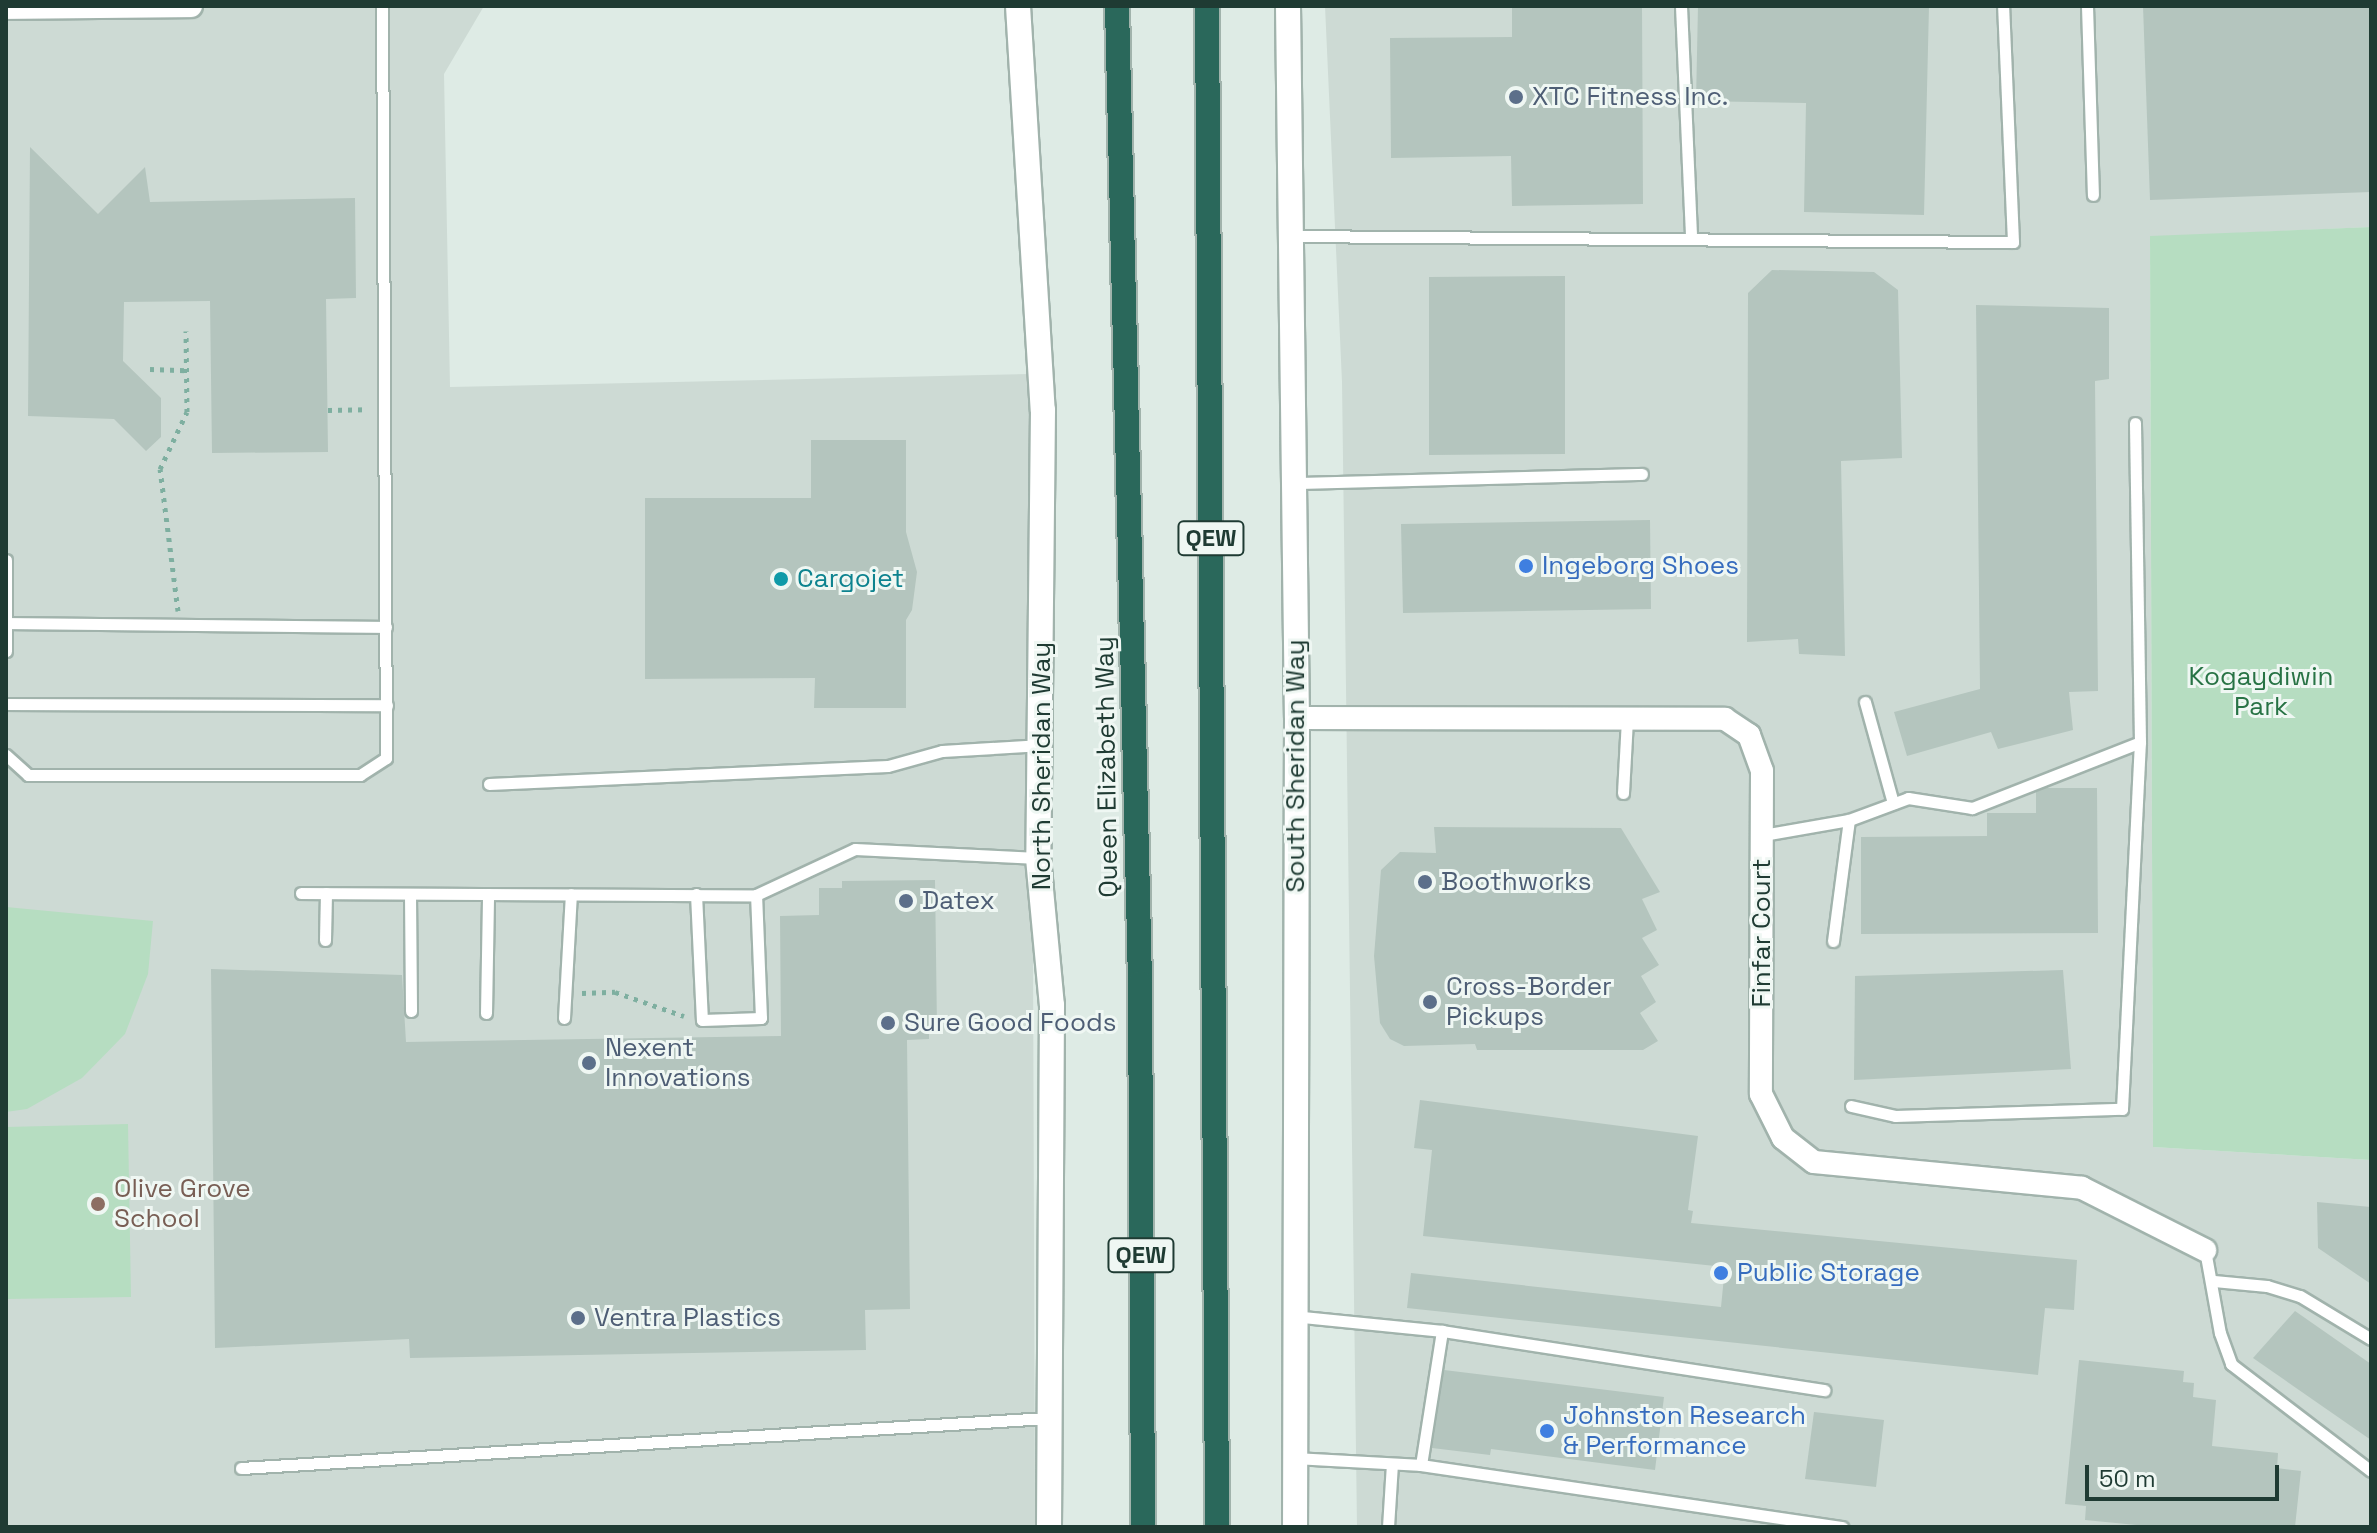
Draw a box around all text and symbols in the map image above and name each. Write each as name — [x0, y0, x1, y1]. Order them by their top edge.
place label: XTC Fitness Inc. — [1532, 81, 1728, 113]
marker: XTC Fitness Inc. — [1507, 88, 1525, 106]
road number: QEW — [1177, 518, 1245, 558]
place label: Ingeborg Shoes — [1542, 550, 1739, 582]
marker: Ingeborg Shoes — [1517, 557, 1535, 575]
place label: Cargojet — [797, 563, 904, 595]
marker: Cargojet — [772, 570, 790, 588]
street label: Queen Elizabeth Way — [1089, 636, 1125, 898]
street label: South Sheridan Way — [1280, 639, 1312, 893]
street label: North Sheridan Way — [1026, 642, 1058, 890]
park label: Kogaydiwin Park — [2189, 661, 2333, 722]
street label: Finfar Court — [1746, 858, 1778, 1008]
place label: Boothworks — [1441, 866, 1591, 898]
marker: Boothworks — [1416, 873, 1434, 891]
place label: Datex — [922, 885, 995, 917]
marker: Datex — [897, 892, 915, 910]
place label: Cross-Border Pickups — [1446, 971, 1612, 1032]
marker: Cross-Border Pickups — [1421, 993, 1439, 1011]
place label: Sure Good Foods — [904, 1007, 1116, 1039]
marker: Sure Good Foods — [879, 1014, 897, 1032]
place label: Nexent Innovations — [605, 1032, 751, 1094]
marker: Nexent Innovations — [580, 1054, 598, 1072]
place label: Olive Grove School — [114, 1173, 251, 1234]
marker: Olive Grove School — [89, 1195, 107, 1213]
road number: QEW — [1107, 1235, 1175, 1275]
place label: Public Storage — [1737, 1257, 1920, 1289]
marker: Public Storage — [1712, 1264, 1730, 1282]
place label: Ventra Plastics — [594, 1302, 781, 1334]
marker: Ventra Plastics — [569, 1309, 587, 1327]
place label: Johnston Research & Performance — [1563, 1400, 1806, 1462]
marker: Johnston Research & Performance — [1538, 1422, 1556, 1440]
scale bar — [2089, 1449, 2283, 1499]
text: 50 m — [2099, 1463, 2156, 1494]

